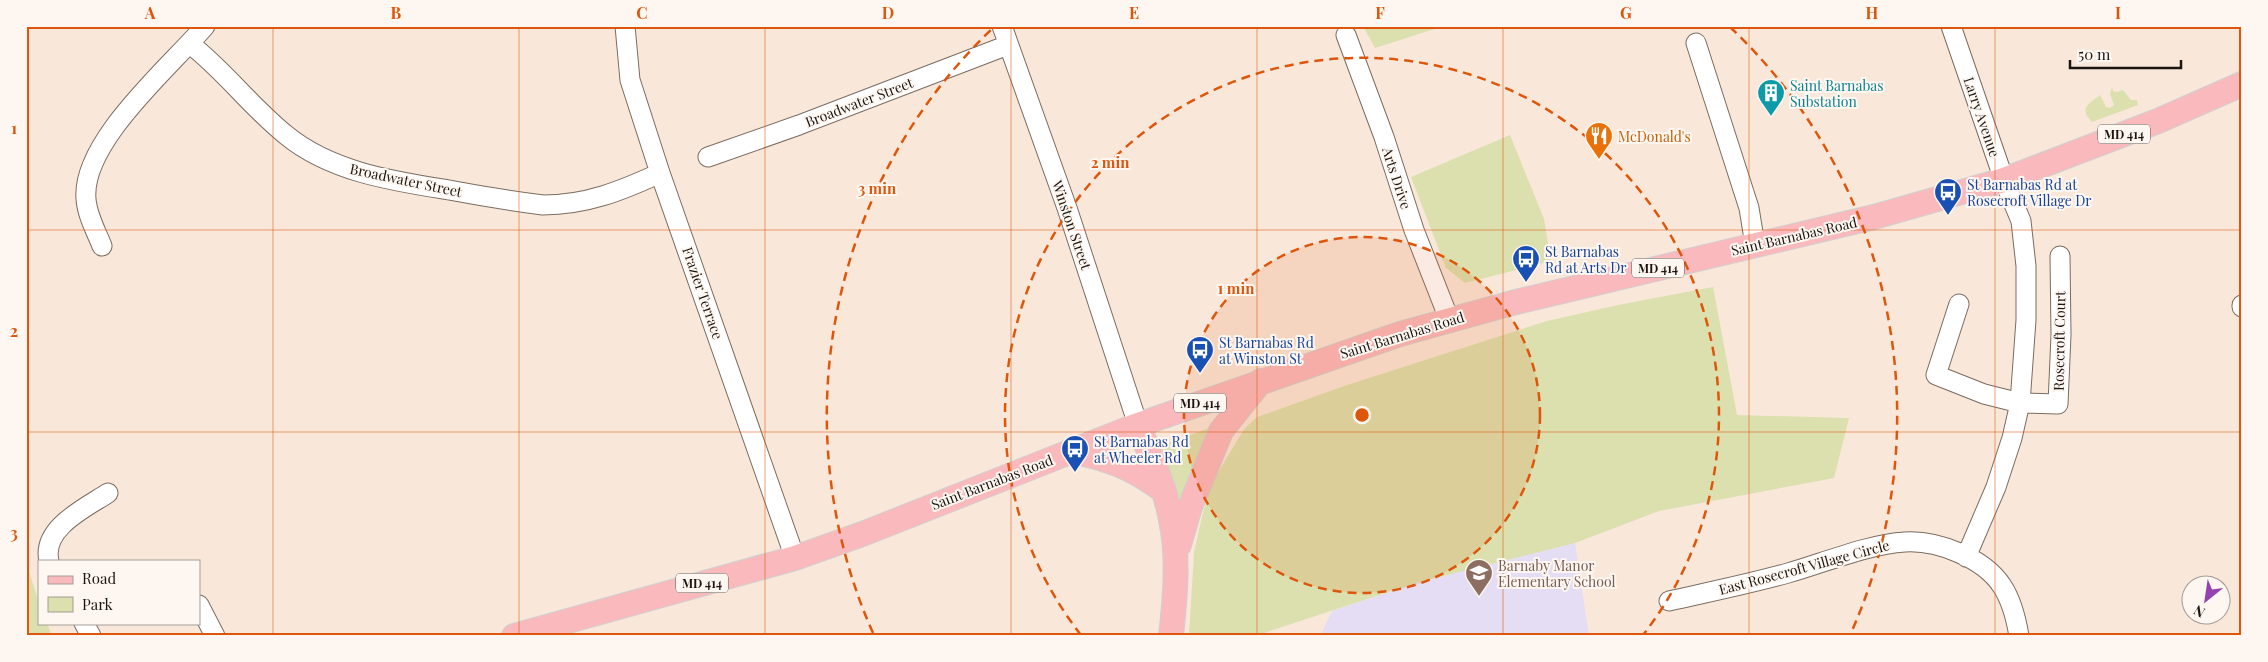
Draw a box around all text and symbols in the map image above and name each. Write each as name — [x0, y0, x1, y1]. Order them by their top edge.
text: A — [144, 2, 156, 23]
text: B — [391, 2, 402, 23]
text: C — [636, 2, 648, 23]
text: D — [882, 2, 894, 23]
text: E — [1129, 2, 1139, 23]
text: F — [1375, 2, 1385, 23]
text: G — [1620, 2, 1632, 23]
text: H — [1866, 2, 1879, 23]
text: I — [2115, 2, 2121, 23]
scale bar — [2070, 38, 2182, 70]
text: 50 m — [2078, 44, 2111, 64]
street label: Broadwater Street — [802, 72, 917, 131]
street label: Larry Avenue — [1959, 74, 2005, 160]
place label: Saint Barnabas Substation — [1790, 76, 1884, 111]
building icon: Saint Barnabas Substation — [1756, 78, 1786, 117]
text: 1 — [11, 117, 17, 138]
restaurant icon: McDonald's — [1584, 121, 1614, 160]
road number: MD 414 — [2098, 125, 2150, 144]
place label: McDonald's — [1618, 127, 1691, 146]
street label: Arts Drive — [1378, 144, 1416, 211]
text: 2 min — [1091, 152, 1130, 172]
street label: Broadwater Street — [348, 159, 465, 201]
place label: St Barnabas Rd at Rosecroft Village Dr — [1967, 175, 2092, 210]
street label: Winston Street — [1048, 177, 1096, 273]
bus stop icon: St Barnabas Rd at Rosecroft Village Dr — [1933, 177, 1963, 216]
text: 3 min — [858, 178, 897, 198]
street label: Saint Barnabas Road — [1729, 212, 1859, 260]
place label: St Barnabas Rd at Arts Dr — [1545, 242, 1627, 277]
street label: Frazier Terrace — [678, 244, 728, 342]
bus stop icon: St Barnabas Rd at Arts Dr — [1511, 244, 1541, 283]
road number: MD 414 — [1632, 258, 1684, 278]
text: 1 min — [1218, 278, 1255, 298]
street label: Rosecroft Court — [2049, 290, 2069, 391]
street label: Saint Barnabas Road — [1338, 307, 1466, 363]
text: 2 — [10, 320, 18, 341]
place label: St Barnabas Rd at Winston St — [1219, 333, 1314, 368]
bus stop icon: St Barnabas Rd at Winston St — [1185, 335, 1215, 374]
road number: MD 414 — [1174, 393, 1226, 412]
centre of rings — [1353, 406, 1371, 424]
place label: St Barnabas Rd at Wheeler Rd — [1094, 432, 1189, 467]
bus stop icon: St Barnabas Rd at Wheeler Rd — [1060, 434, 1090, 473]
street label: Saint Barnabas Road — [928, 450, 1056, 514]
text: 3 — [10, 522, 18, 543]
street label: East Rosecroft Village Circle — [1717, 535, 1891, 599]
place label: Barnaby Manor Elementary School — [1498, 556, 1616, 591]
school or university icon: Barnaby Manor Elementary School — [1464, 558, 1494, 597]
legend — [38, 560, 200, 624]
text: Road — [82, 568, 116, 588]
road number: MD 414 — [676, 574, 728, 592]
north arrow — [2180, 574, 2230, 624]
text: Park — [82, 594, 114, 614]
text: N — [2190, 601, 2208, 622]

